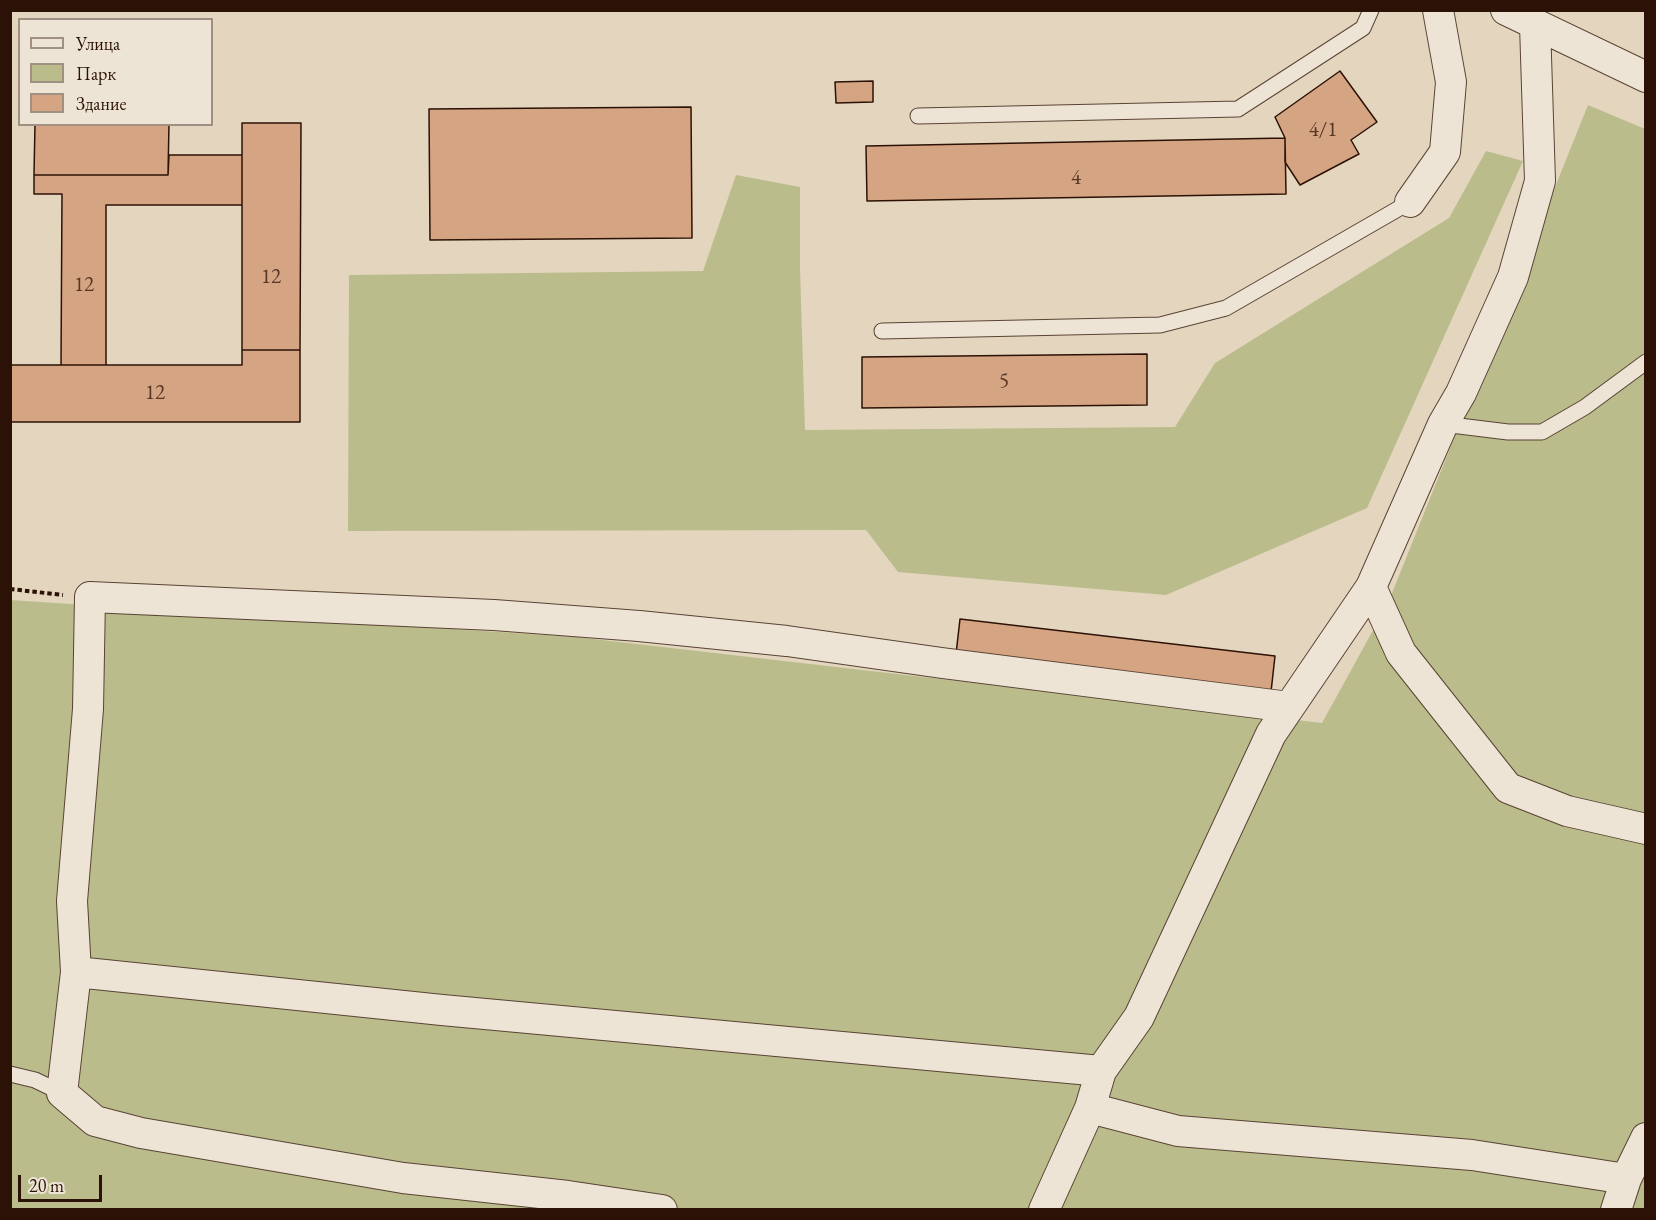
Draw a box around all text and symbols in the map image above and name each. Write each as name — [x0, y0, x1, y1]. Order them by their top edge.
legend — [18, 18, 213, 126]
text: Улица — [76, 32, 120, 55]
text: Парк — [76, 62, 116, 85]
text: Здание — [76, 92, 126, 115]
house number: 4/1 — [1309, 117, 1337, 143]
house number: 4 — [1071, 165, 1081, 191]
house number: 12 — [261, 264, 281, 290]
house number: 12 — [74, 272, 94, 298]
house number: 5 — [999, 368, 1009, 394]
house number: 12 — [145, 380, 165, 406]
scale bar — [21, 1163, 105, 1201]
text: 20 m — [29, 1174, 64, 1197]

